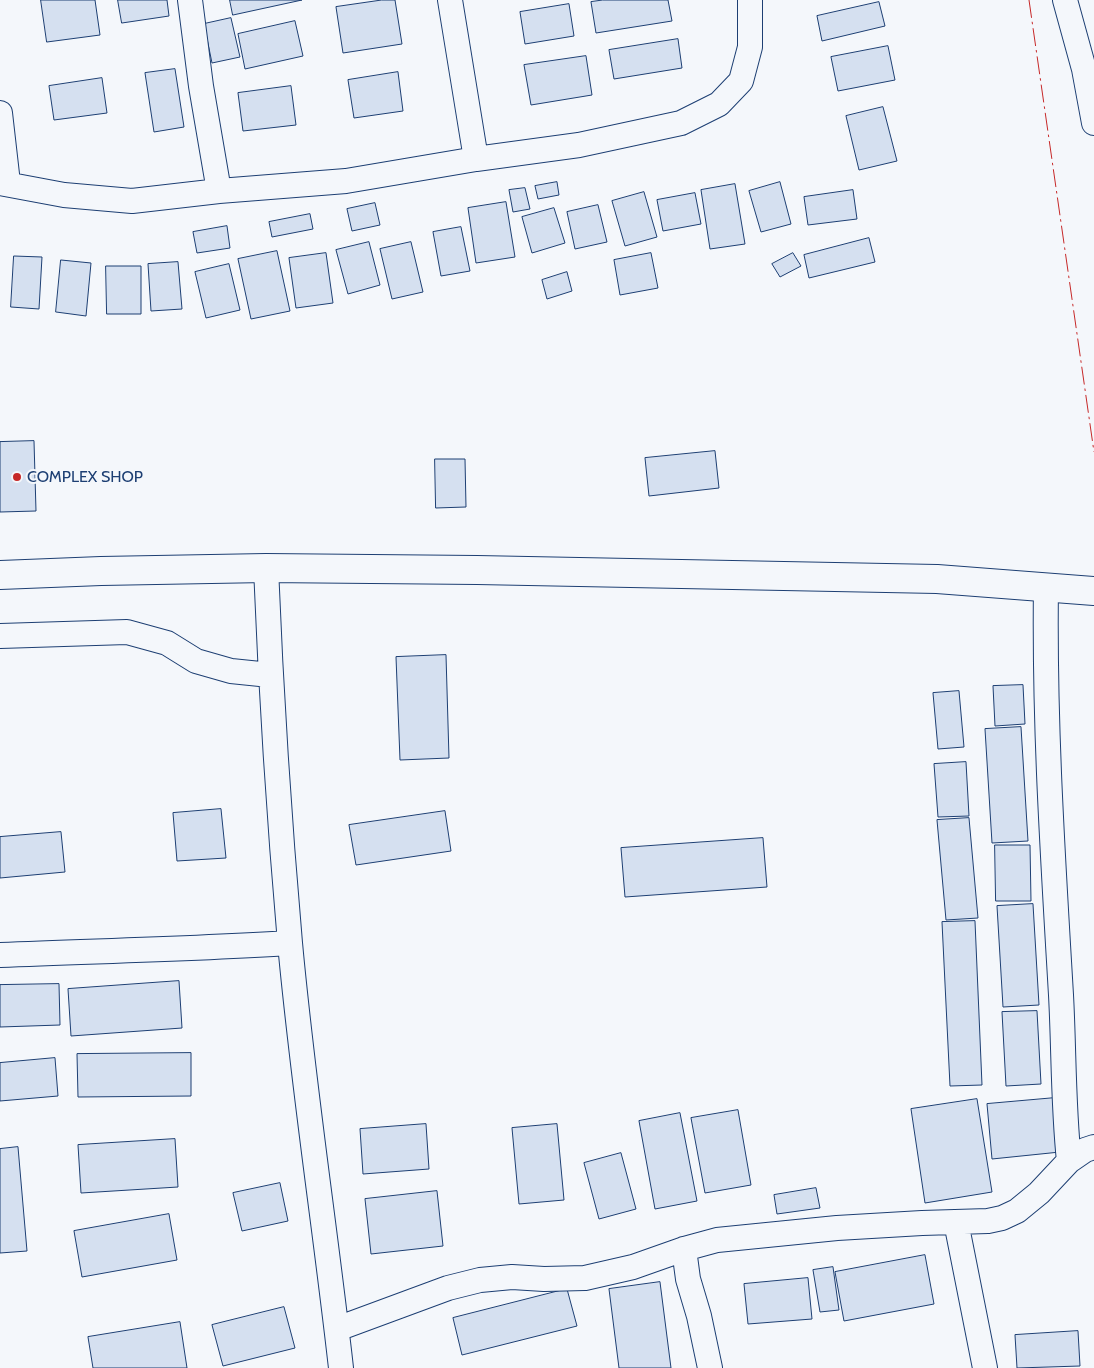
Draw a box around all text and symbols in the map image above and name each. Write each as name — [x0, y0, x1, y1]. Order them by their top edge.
place label: COMPLEX SHOP — [27, 467, 143, 487]
marker: COMPLEX SHOP — [11, 471, 23, 483]

